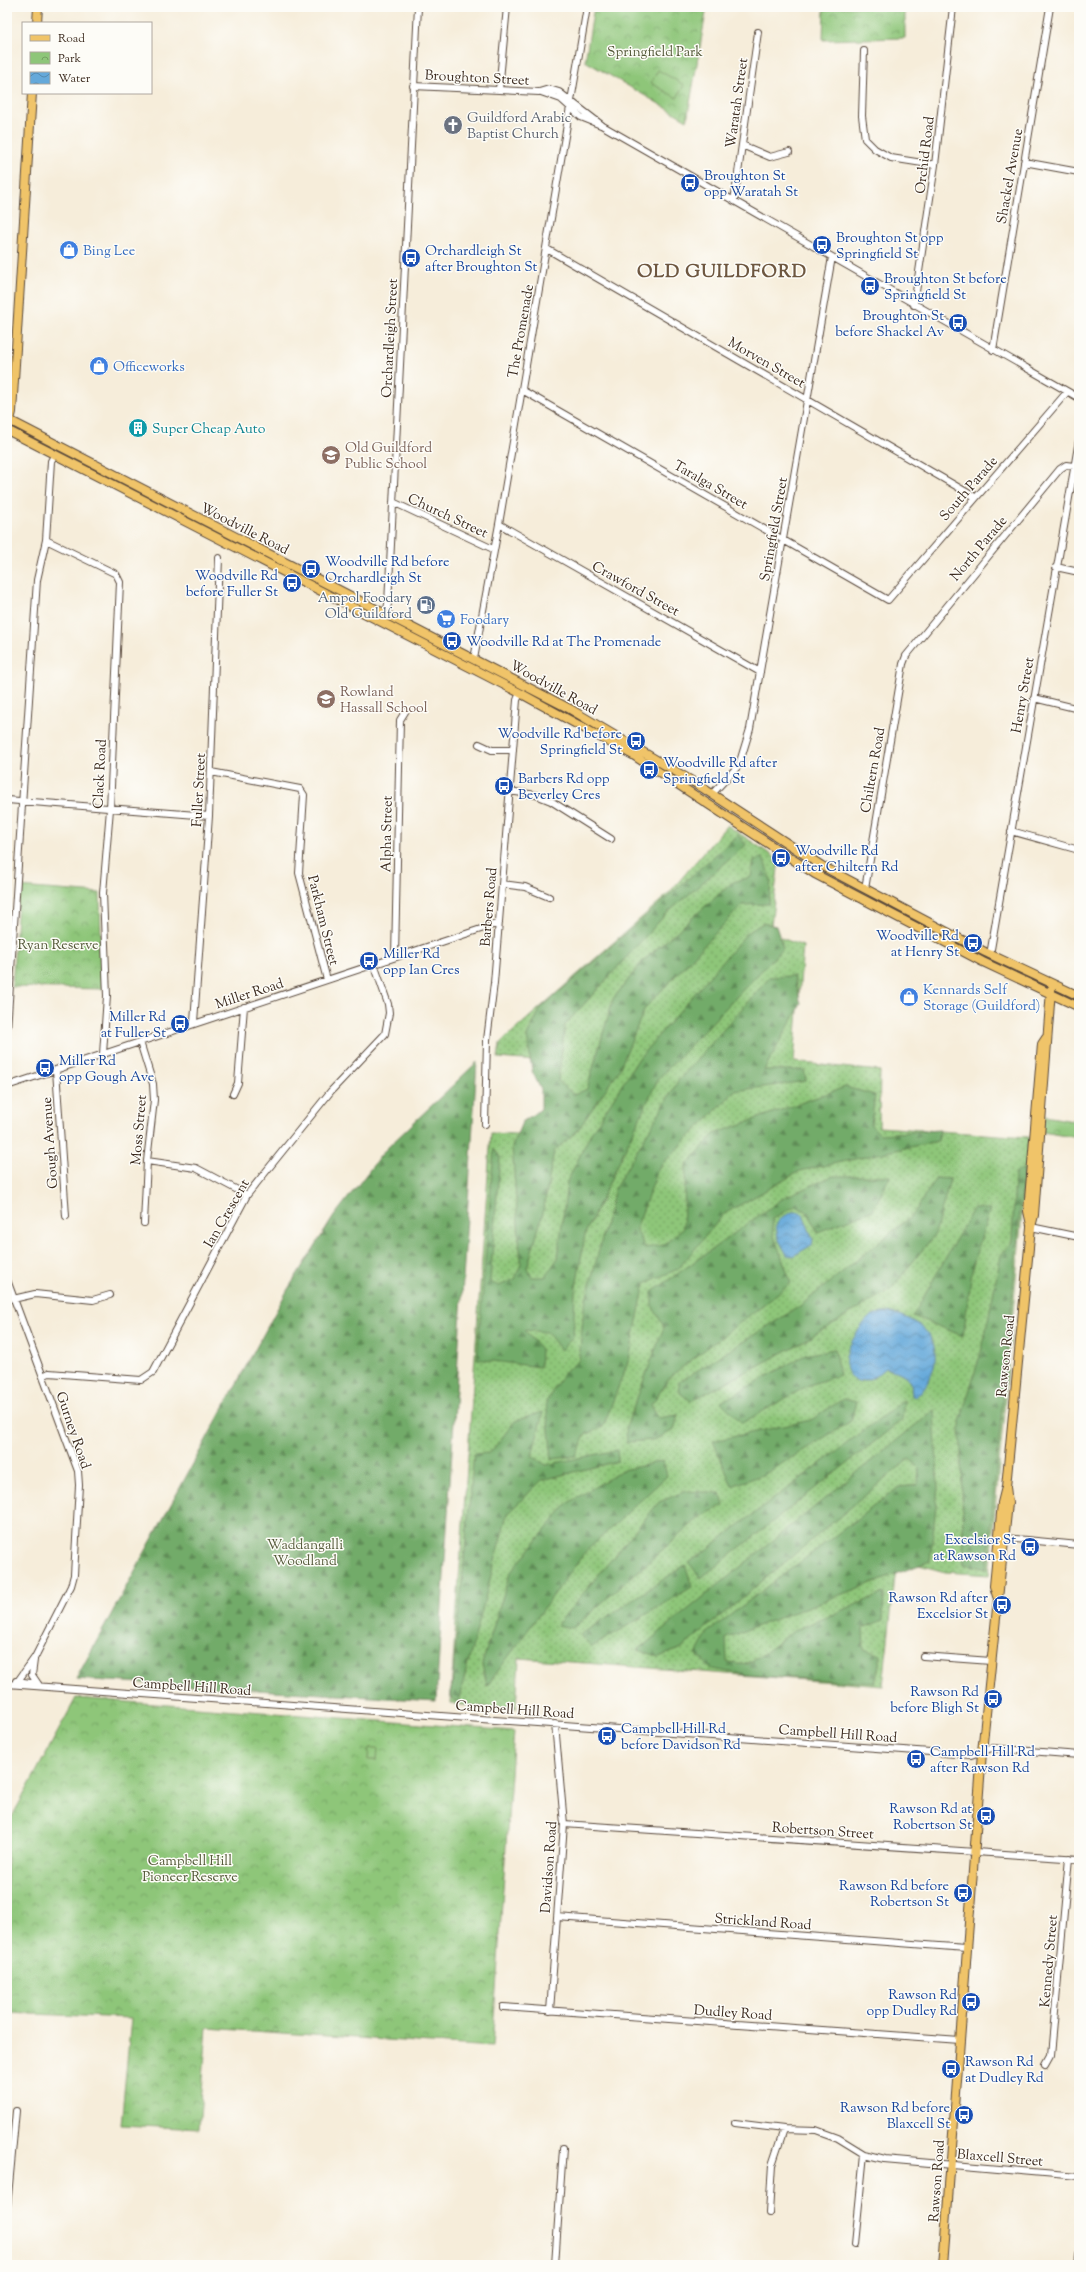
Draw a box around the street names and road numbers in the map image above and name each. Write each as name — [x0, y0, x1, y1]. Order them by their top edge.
street label: Waratah Street — [722, 57, 754, 150]
street label: Broughton Street — [424, 66, 530, 92]
street label: Orchid Road — [911, 115, 941, 195]
street label: Shackel Avenue — [993, 127, 1029, 226]
street label: Orchardleigh Street — [378, 278, 404, 398]
street label: The Promenade — [504, 283, 540, 380]
street label: Morven Street — [724, 333, 809, 394]
street label: South Parade — [936, 453, 1003, 526]
street label: Taralga Street — [669, 456, 751, 515]
street label: Springfield Street — [756, 476, 794, 583]
street label: Church Street — [404, 490, 491, 544]
street label: Woodville Road — [196, 499, 292, 561]
street label: North Parade — [946, 512, 1013, 586]
street label: Crawford Street — [588, 557, 683, 622]
street label: Henry Street — [1007, 655, 1041, 735]
street label: Woodville Road — [506, 656, 600, 721]
street label: Chiltern Road — [857, 726, 891, 815]
street label: Clack Road — [89, 739, 113, 809]
street label: Fuller Street — [188, 752, 212, 828]
street label: Alpha Street — [377, 795, 399, 873]
street label: Barbers Road — [477, 867, 503, 948]
street label: Parkham Street — [301, 873, 343, 968]
street label: Miller Road — [213, 974, 286, 1015]
street label: Moss Street — [127, 1094, 153, 1166]
street label: Gough Avenue — [38, 1096, 64, 1189]
street label: Ian Crescent — [200, 1176, 256, 1252]
street label: Rawson Road — [993, 1314, 1021, 1398]
street label: Gurney Road — [50, 1389, 95, 1472]
street label: Campbell Hill Road — [132, 1674, 252, 1702]
street label: Campbell Hill Road — [455, 1697, 575, 1725]
street label: Campbell Hill Road — [778, 1721, 898, 1749]
street label: Robertson Street — [771, 1818, 875, 1846]
street label: Davidson Road — [537, 1820, 563, 1914]
street label: Strickland Road — [714, 1910, 812, 1936]
street label: Kennedy Street — [1036, 1914, 1064, 2008]
street label: Dudley Road — [693, 2001, 773, 2027]
street label: Rawson Road — [925, 2139, 951, 2223]
street label: Blaxcell Street — [956, 2145, 1044, 2173]

